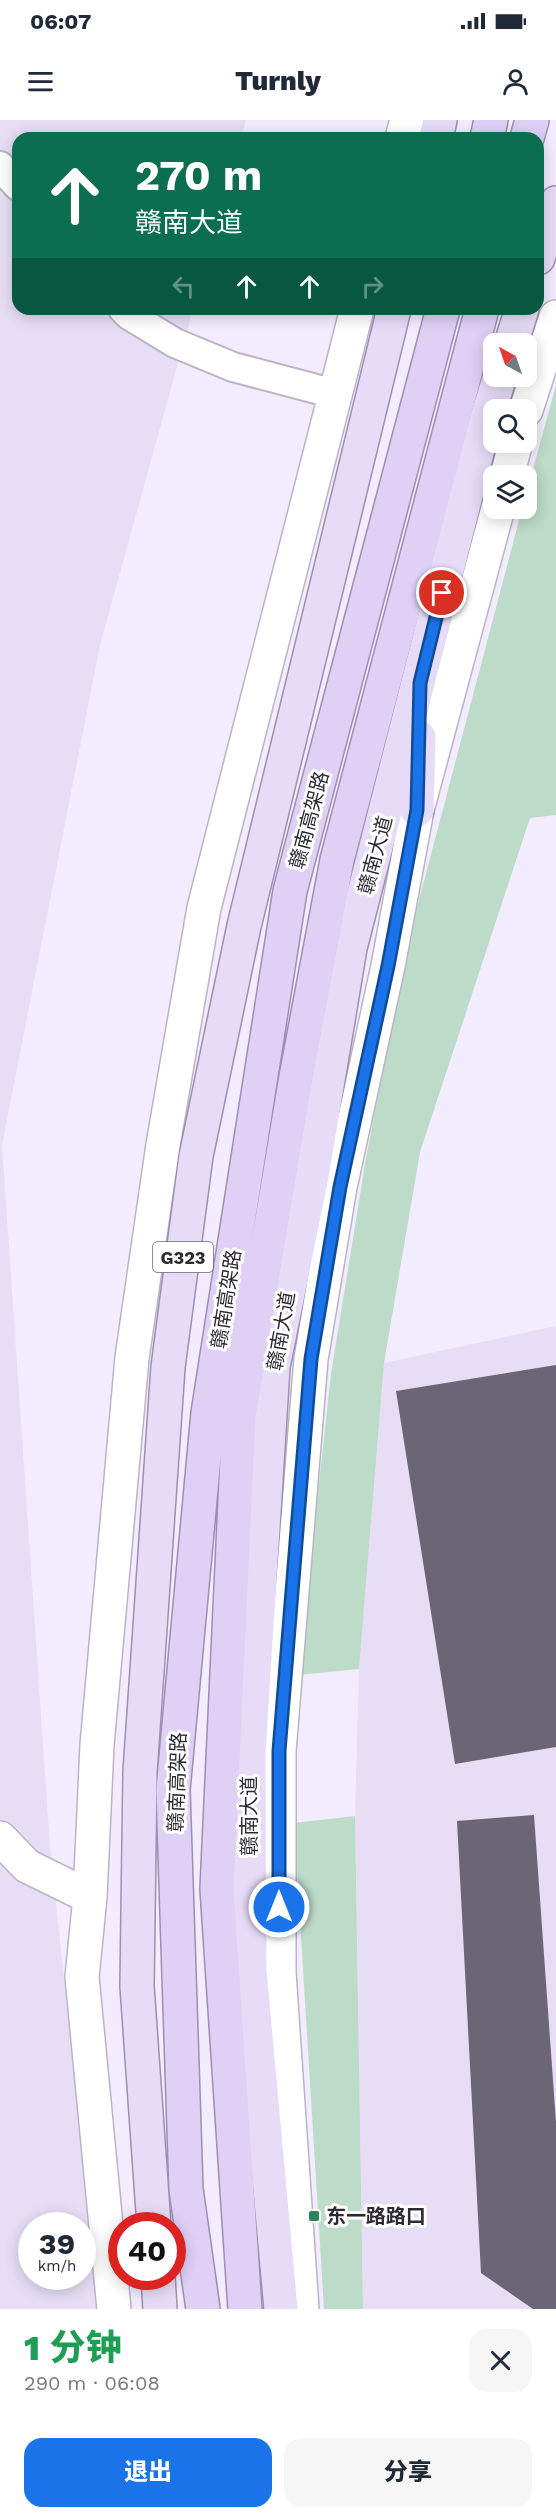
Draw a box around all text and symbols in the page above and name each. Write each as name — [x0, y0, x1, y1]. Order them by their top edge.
text: 06:07 — [30, 9, 91, 34]
icon: menu — [24, 65, 57, 98]
text: Turnly — [235, 65, 321, 97]
icon: person — [499, 65, 532, 98]
text: 270 m — [135, 151, 262, 200]
icon: ahead — [36, 156, 114, 234]
text: 赣南大道 — [135, 207, 243, 239]
icon: left — [167, 270, 200, 303]
icon: ahead — [230, 270, 263, 303]
icon: ahead — [293, 270, 326, 303]
icon: right — [356, 270, 389, 303]
north arrow — [483, 333, 537, 387]
map controls — [483, 333, 537, 519]
button: search — [483, 399, 537, 453]
button: layers — [483, 465, 537, 519]
pin — [416, 567, 467, 618]
icon: arrive — [425, 576, 458, 609]
street label: 赣南高架路 — [284, 769, 334, 871]
street label: 赣南大道 — [353, 813, 397, 897]
road number: G323 — [153, 1242, 213, 1272]
street label: 赣南高架路 — [206, 1248, 246, 1350]
street label: 赣南大道 — [262, 1290, 300, 1372]
street label: 赣南高架路 — [163, 1732, 191, 1832]
street label: 赣南大道 — [237, 1776, 261, 1856]
position arrow — [247, 1875, 311, 1939]
place label: 东一路路口 — [326, 2204, 426, 2228]
marker: 东一路路口 — [307, 2209, 321, 2223]
speed limit sign: 40 — [108, 2212, 186, 2290]
text: 39 — [39, 2226, 75, 2261]
text: km/h — [38, 2257, 76, 2275]
text: 1 分钟 — [24, 2327, 122, 2369]
button: close — [469, 2329, 532, 2392]
text: 290 m · 06:08 — [24, 2371, 160, 2395]
button: 退出 — [24, 2438, 272, 2507]
button: 分享 — [284, 2438, 532, 2507]

